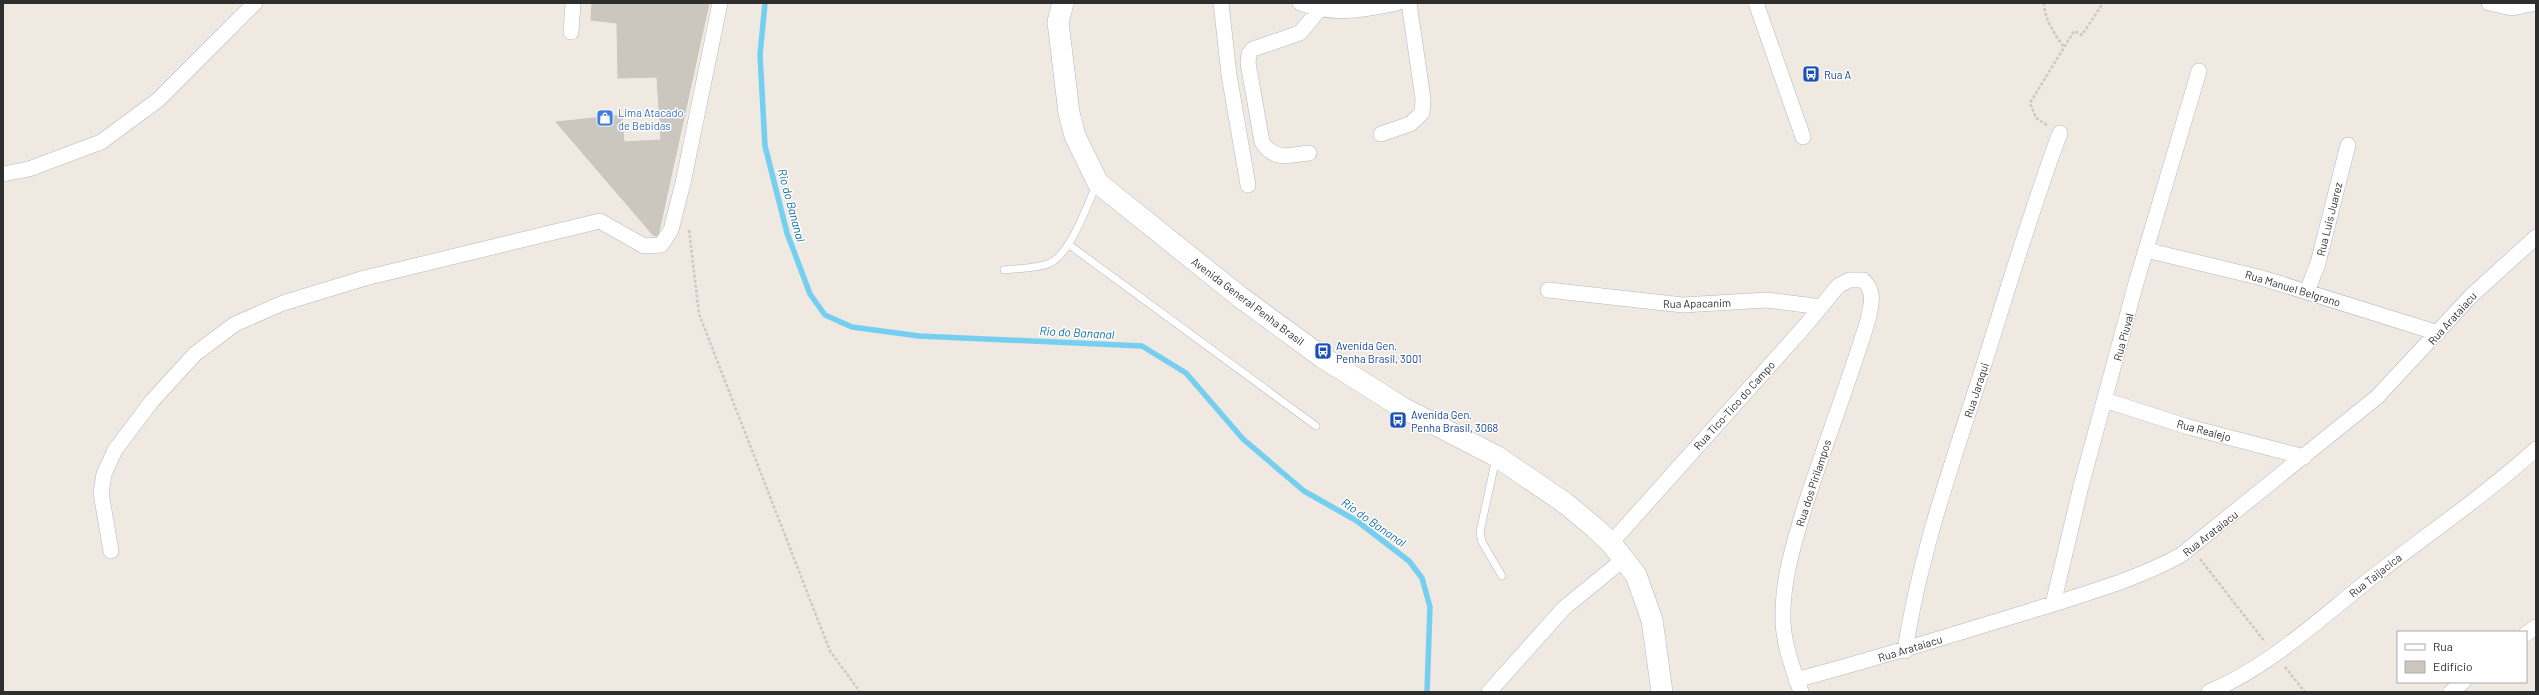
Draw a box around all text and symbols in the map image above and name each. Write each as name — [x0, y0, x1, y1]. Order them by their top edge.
bus stop icon: Rua A — [1801, 64, 1821, 84]
place label: Rua A — [1824, 68, 1851, 81]
place label: Lima Atacado de Bebidas — [618, 106, 683, 132]
shop icon: Lima Atacado de Bebidas — [595, 108, 615, 128]
water label: Rio do Bananal — [776, 167, 809, 243]
street label: Rua Luis Juarez — [2314, 181, 2344, 257]
street label: Avenida General Penha Brasil — [1189, 254, 1307, 348]
street label: Rua Manuel Belgrano — [2244, 267, 2342, 309]
street label: Rua Arataiacu — [2425, 289, 2479, 347]
street label: Rua Apacanim — [1663, 296, 1731, 310]
street label: Rua Piuval — [2110, 312, 2136, 362]
water label: Rio do Bananal — [1039, 323, 1115, 341]
place label: Avenida Gen. Penha Brasil, 3001 — [1336, 339, 1422, 365]
bus stop icon: Avenida Gen. Penha Brasil, 3001 — [1313, 341, 1333, 361]
street label: Rua Tico-Tico do Campo — [1691, 358, 1777, 452]
street label: Rua Jaraqui — [1961, 361, 1991, 419]
place label: Avenida Gen. Penha Brasil, 3068 — [1411, 408, 1499, 434]
bus stop icon: Avenida Gen. Penha Brasil, 3068 — [1388, 410, 1408, 430]
street label: Rua Realejo — [2175, 417, 2233, 443]
street label: Rua dos Pirilampos — [1793, 438, 1833, 528]
water label: Rio do Bananal — [1339, 495, 1409, 549]
street label: Rua Arataiacu — [2180, 507, 2240, 559]
street label: Rua Taijacica — [2346, 550, 2404, 600]
legend — [2397, 631, 2527, 683]
street label: Rua Arataiacu — [1876, 632, 1944, 664]
text: Rua — [2433, 639, 2453, 653]
text: Edifício — [2433, 659, 2473, 673]

